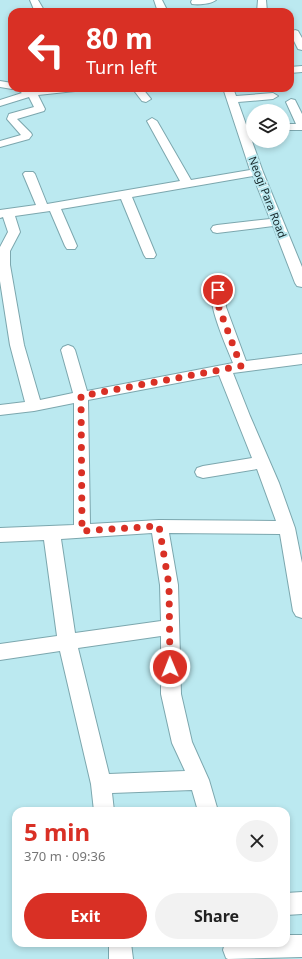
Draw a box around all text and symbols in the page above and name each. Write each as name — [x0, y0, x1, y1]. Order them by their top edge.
text: 80 m — [86, 19, 153, 57]
icon: left — [20, 24, 72, 76]
text: Turn left — [86, 55, 157, 79]
map controls — [246, 104, 290, 148]
button: layers — [246, 104, 290, 148]
street label: Neogi Para Road — [246, 154, 290, 240]
pin — [201, 273, 235, 307]
icon: arrive — [207, 279, 229, 301]
position arrow — [149, 646, 191, 688]
text: 5 min — [24, 815, 90, 848]
button: close — [236, 820, 278, 862]
text: 370 m · 09:36 — [24, 847, 105, 865]
button: Exit — [24, 893, 147, 939]
button: Share — [155, 893, 278, 939]

